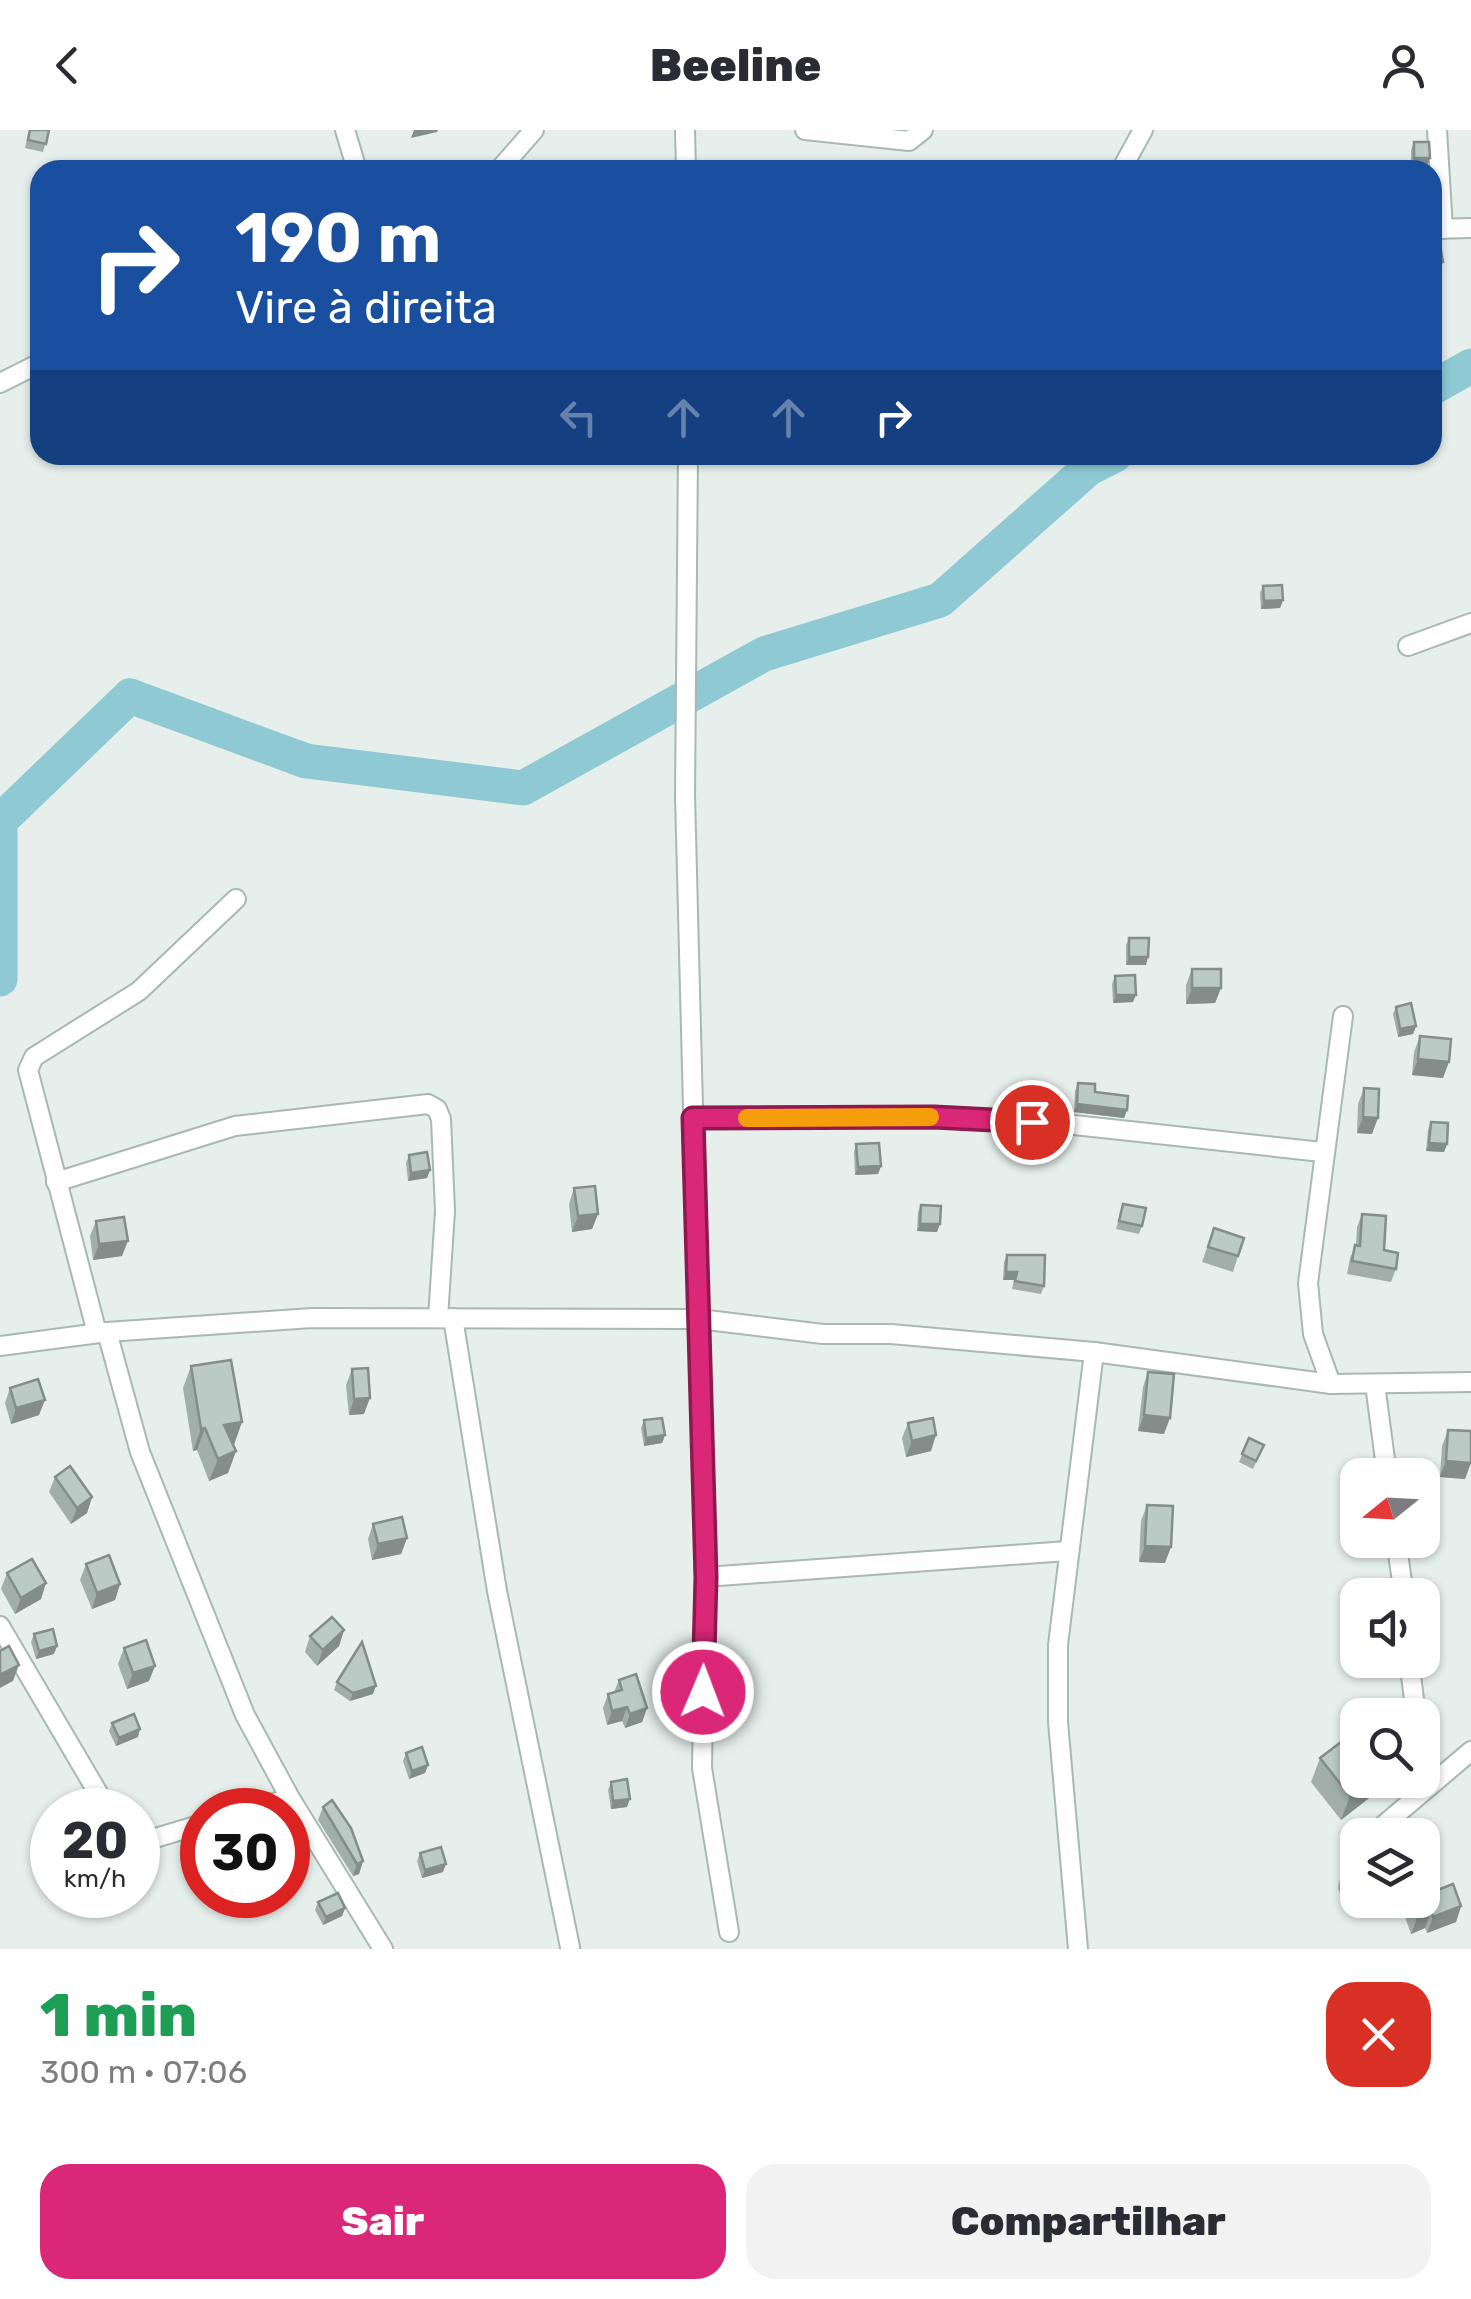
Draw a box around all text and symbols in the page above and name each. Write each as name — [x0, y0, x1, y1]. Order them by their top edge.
icon: back — [40, 38, 95, 93]
icon: person — [1376, 38, 1431, 93]
text: Beeline — [650, 39, 821, 92]
text: 190 m — [235, 197, 441, 280]
icon: right — [70, 200, 200, 330]
text: Vire à direita — [235, 281, 497, 334]
icon: left — [551, 390, 606, 445]
icon: ahead — [656, 390, 711, 445]
icon: ahead — [761, 390, 816, 445]
icon: right — [866, 390, 921, 445]
pin — [990, 1080, 1075, 1165]
icon: arrive — [1005, 1095, 1060, 1150]
north arrow — [1340, 1458, 1440, 1558]
map controls — [1340, 1458, 1440, 1918]
button: sound — [1340, 1578, 1440, 1678]
position arrow — [651, 1640, 755, 1744]
button: search — [1340, 1698, 1440, 1798]
speed limit sign: 30 — [180, 1788, 310, 1918]
text: 20 — [62, 1811, 128, 1871]
button: layers — [1340, 1818, 1440, 1918]
text: km/h — [64, 1864, 126, 1893]
text: 1 min — [40, 1980, 197, 2051]
button: close — [1326, 1982, 1431, 2087]
text: 300 m · 07:06 — [40, 2053, 247, 2091]
button: Sair — [40, 2164, 726, 2279]
button: Compartilhar — [746, 2164, 1431, 2279]

